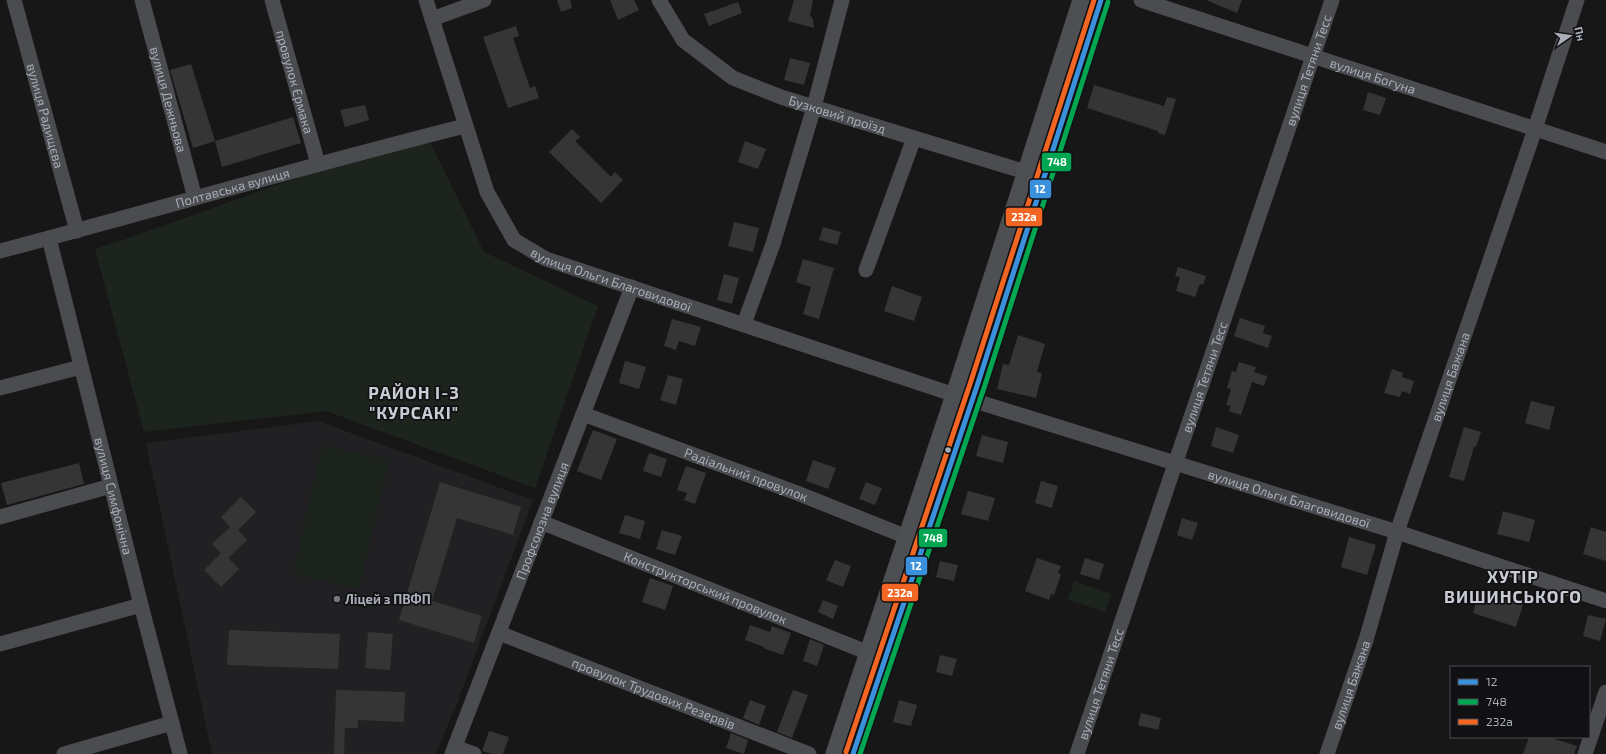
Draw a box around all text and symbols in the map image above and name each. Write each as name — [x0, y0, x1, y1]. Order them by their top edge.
street label: вулиця Тетяни Тесс — [1282, 12, 1335, 128]
north arrow — [1550, 16, 1590, 56]
text: Пн — [1572, 25, 1588, 42]
street label: провулок Єрмака — [273, 28, 317, 135]
street label: вулиця Дежньова — [147, 45, 190, 154]
street label: вулиця Богуна — [1328, 54, 1418, 97]
street label: вулиця Радищєва — [24, 61, 68, 170]
street label: Бузковий проїзд — [787, 92, 888, 137]
line badge: 748 — [1041, 152, 1072, 172]
text: 748 — [1047, 155, 1067, 168]
street label: Полтавська вулиця — [174, 164, 291, 211]
line badge: 12 — [1029, 179, 1052, 199]
text: 12 — [1034, 182, 1046, 195]
line badge: 232а — [1005, 207, 1043, 227]
text: 232а — [1011, 210, 1037, 223]
street label: вулиця Ольги Благовидової — [528, 244, 694, 315]
street label: вулиця Тетяни Тесс — [1178, 319, 1231, 435]
street label: вулиця Бажана — [1427, 330, 1473, 424]
district label: РАЙОН І-3 "КУРСАКІ" — [368, 382, 460, 422]
street label: вулиця Симфонічна — [91, 436, 136, 556]
street label: Радіальний провулок — [682, 444, 810, 505]
unlabelled marker — [943, 445, 953, 455]
street label: Профсоюзна вулиця — [512, 460, 572, 582]
street label: вулиця Ольги Благовидової — [1206, 466, 1373, 531]
line badge: 748 — [918, 528, 948, 548]
text: 748 — [923, 531, 943, 544]
street label: Конструкторський провулок — [621, 548, 789, 627]
line badge: 12 — [905, 556, 928, 576]
text: 12 — [910, 559, 922, 572]
district label: ХУТІР ВИШИНСЬКОГО — [1444, 566, 1582, 606]
line badge: 232а — [881, 583, 919, 602]
text: 232а — [887, 586, 913, 599]
place label: Ліцей з ПВФП — [345, 591, 431, 607]
marker: Ліцей з ПВФП — [332, 594, 342, 604]
street label: вулиця Тетяни Тесс — [1074, 626, 1127, 742]
street label: вулиця Бажана — [1328, 638, 1373, 732]
street label: провулок Трудових Резервів — [570, 654, 738, 732]
legend — [1450, 666, 1590, 738]
text: 12 — [1486, 674, 1498, 688]
text: 748 — [1486, 694, 1507, 708]
text: 232а — [1486, 714, 1513, 728]

